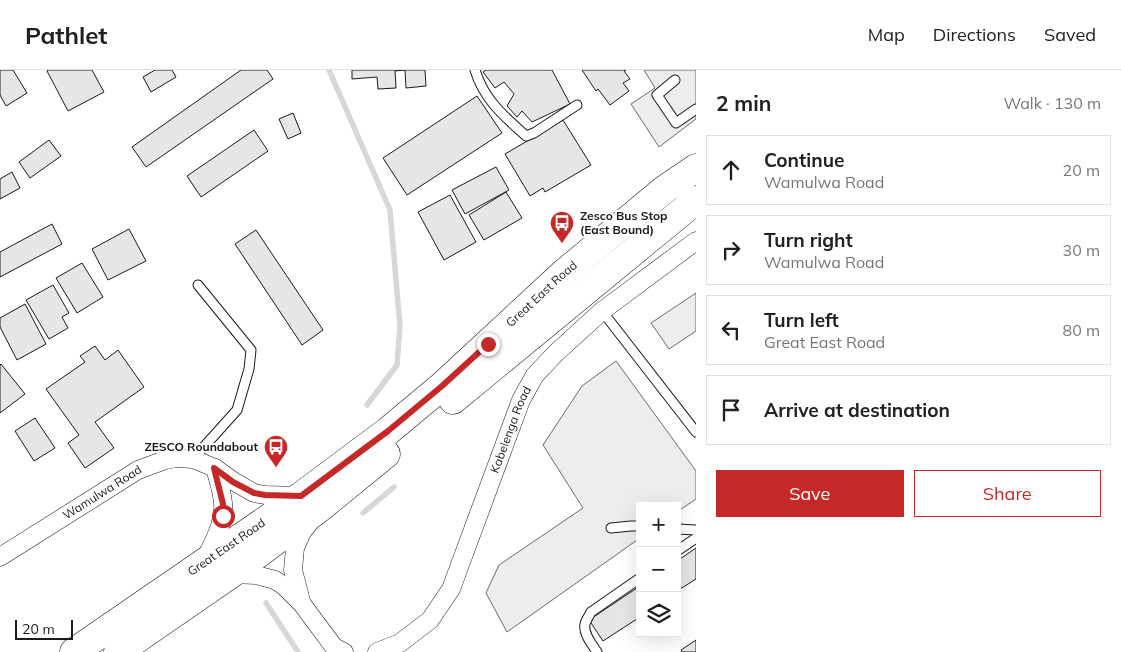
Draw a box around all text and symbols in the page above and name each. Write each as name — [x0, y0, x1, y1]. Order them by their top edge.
text: Pathlet — [25, 20, 107, 50]
text: Map — [868, 23, 905, 46]
text: Directions — [933, 23, 1016, 46]
text: Saved — [1044, 23, 1096, 46]
text: 2 min — [716, 90, 771, 116]
text: Walk · 130 m — [1003, 93, 1101, 113]
text: Continue — [764, 148, 844, 172]
icon: ahead — [717, 156, 745, 184]
text: 20 m — [1063, 160, 1100, 180]
text: Wamulwa Road — [764, 172, 884, 192]
place label: Zesco Bus Stop (East Bound) — [580, 208, 667, 237]
bus stop icon: Zesco Bus Stop (East Bound) — [549, 210, 575, 244]
text: Turn right — [764, 228, 853, 252]
icon: right — [717, 236, 745, 264]
text: 30 m — [1063, 240, 1100, 260]
text: Wamulwa Road — [764, 252, 884, 272]
street label: Great East Road — [503, 257, 580, 330]
text: Turn left — [764, 308, 839, 332]
icon: left — [717, 316, 745, 344]
text: 80 m — [1063, 320, 1100, 340]
text: Great East Road — [764, 332, 885, 352]
route end — [477, 333, 500, 356]
street label: Kabelenga Road — [487, 383, 534, 475]
icon: arrive — [717, 396, 745, 424]
text: Arrive at destination — [764, 398, 950, 422]
bus stop icon: ZESCO Roundabout — [263, 434, 289, 468]
place label: ZESCO Roundabout — [144, 439, 258, 454]
street label: Wamulwa Road — [60, 462, 144, 522]
button: Save — [716, 470, 904, 517]
button: Share — [914, 470, 1101, 517]
map controls — [636, 502, 681, 637]
button: + — [636, 502, 681, 547]
route start — [212, 505, 235, 528]
street label: Great East Road — [184, 515, 268, 579]
button: − — [636, 547, 681, 592]
button: layers — [636, 592, 681, 637]
scale bar — [15, 617, 72, 640]
text: 20 m — [22, 620, 55, 638]

